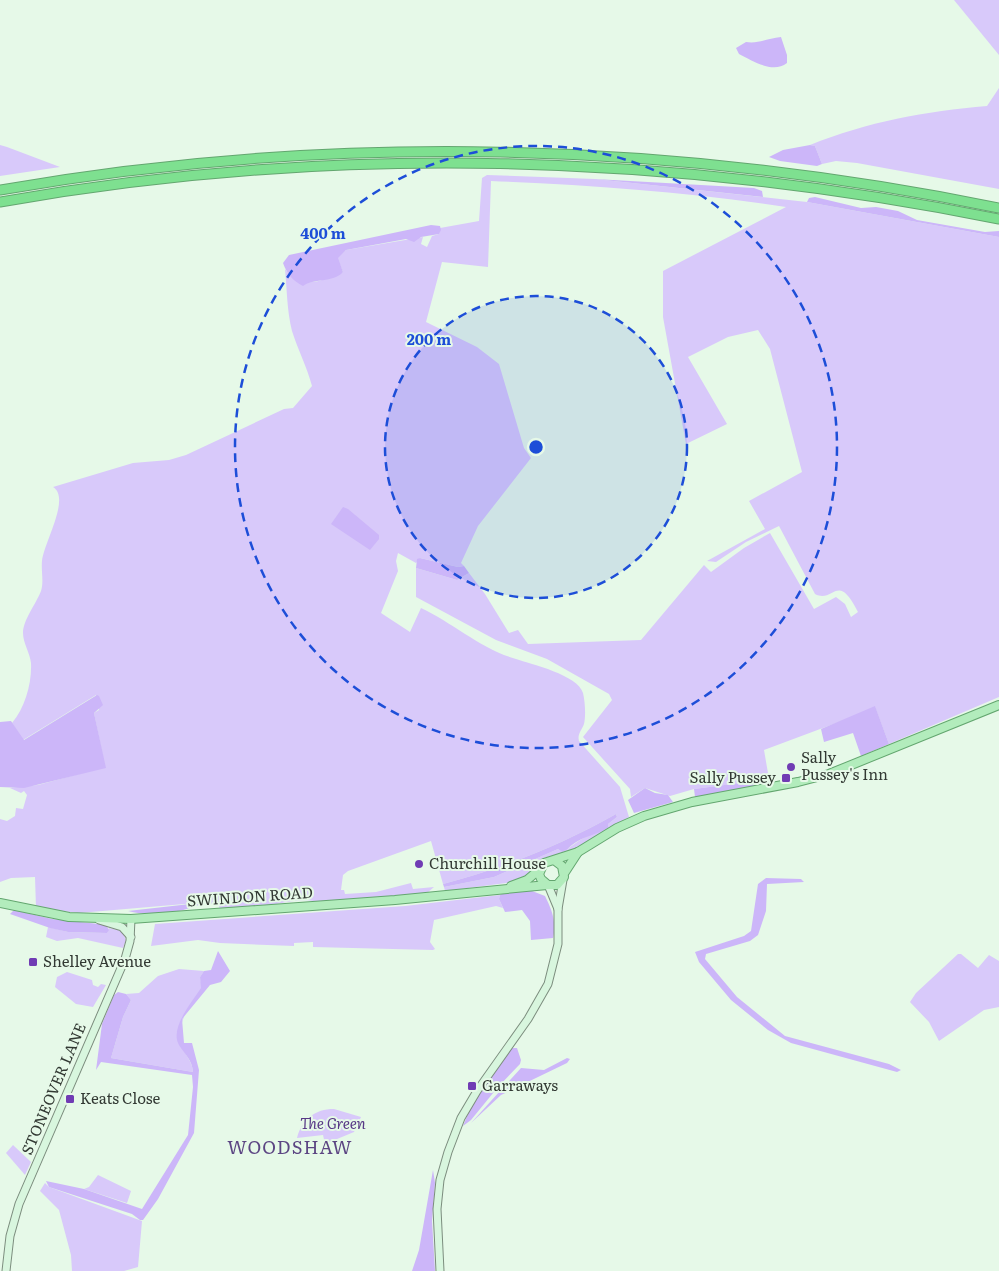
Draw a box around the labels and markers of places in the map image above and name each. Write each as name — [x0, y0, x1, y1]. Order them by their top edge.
centre of rings — [527, 438, 545, 456]
place label: Sally Pussey's Inn — [801, 745, 888, 785]
marker: Sally Pussey's Inn — [785, 761, 797, 773]
place label: Sally Pussey — [690, 765, 776, 788]
marker: Sally Pussey — [780, 772, 792, 784]
place label: Churchill House — [429, 851, 546, 874]
marker: Churchill House — [413, 858, 425, 870]
place label: Shelley Avenue — [43, 949, 151, 972]
marker: Shelley Avenue — [27, 956, 39, 968]
place label: Garraways — [482, 1073, 558, 1096]
marker: Garraways — [466, 1080, 478, 1092]
place label: Keats Close — [80, 1086, 161, 1109]
marker: Keats Close — [64, 1093, 76, 1105]

